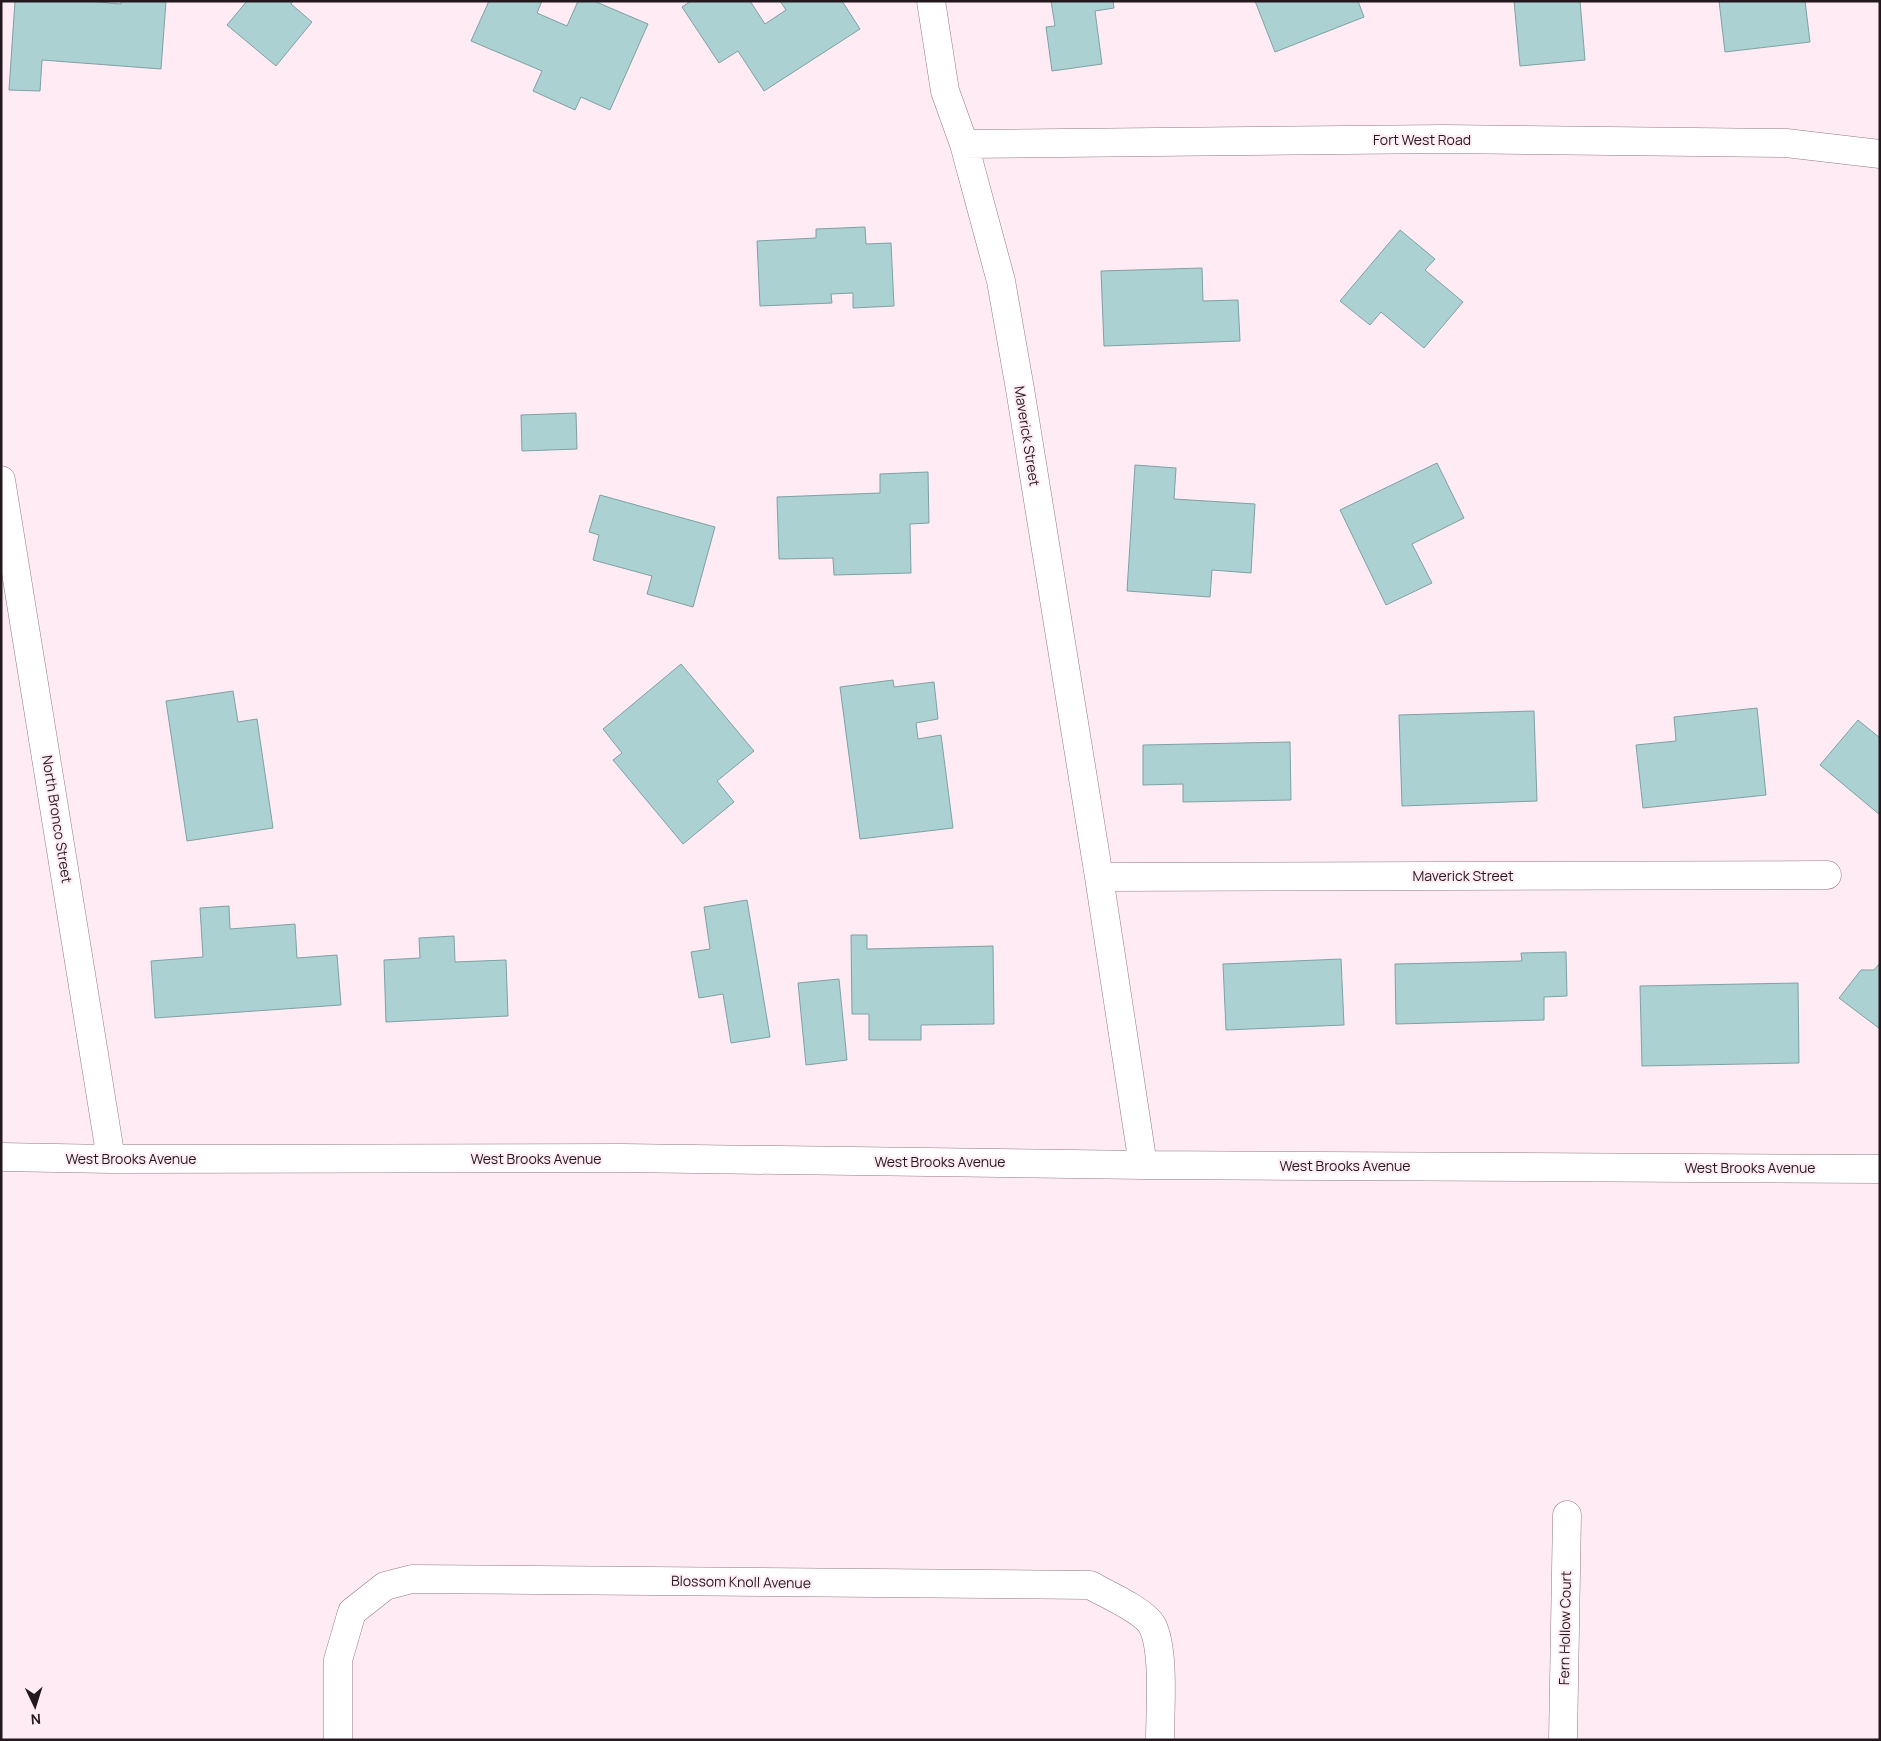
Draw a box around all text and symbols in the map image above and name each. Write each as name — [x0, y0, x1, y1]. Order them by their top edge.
street label: Fort West Road — [1373, 130, 1471, 149]
street label: Maverick Street — [1010, 384, 1045, 488]
street label: North Bronco Street — [38, 754, 77, 885]
street label: Maverick Street — [1412, 866, 1514, 885]
street label: West Brooks Avenue — [65, 1149, 197, 1168]
street label: West Brooks Avenue — [470, 1149, 602, 1168]
street label: West Brooks Avenue — [874, 1152, 1006, 1171]
street label: West Brooks Avenue — [1279, 1156, 1411, 1175]
street label: West Brooks Avenue — [1684, 1158, 1816, 1177]
street label: Fern Hollow Court — [1554, 1570, 1575, 1685]
street label: Blossom Knoll Avenue — [671, 1571, 811, 1592]
north arrow — [10, 1681, 60, 1731]
text: N — [30, 1710, 42, 1729]

